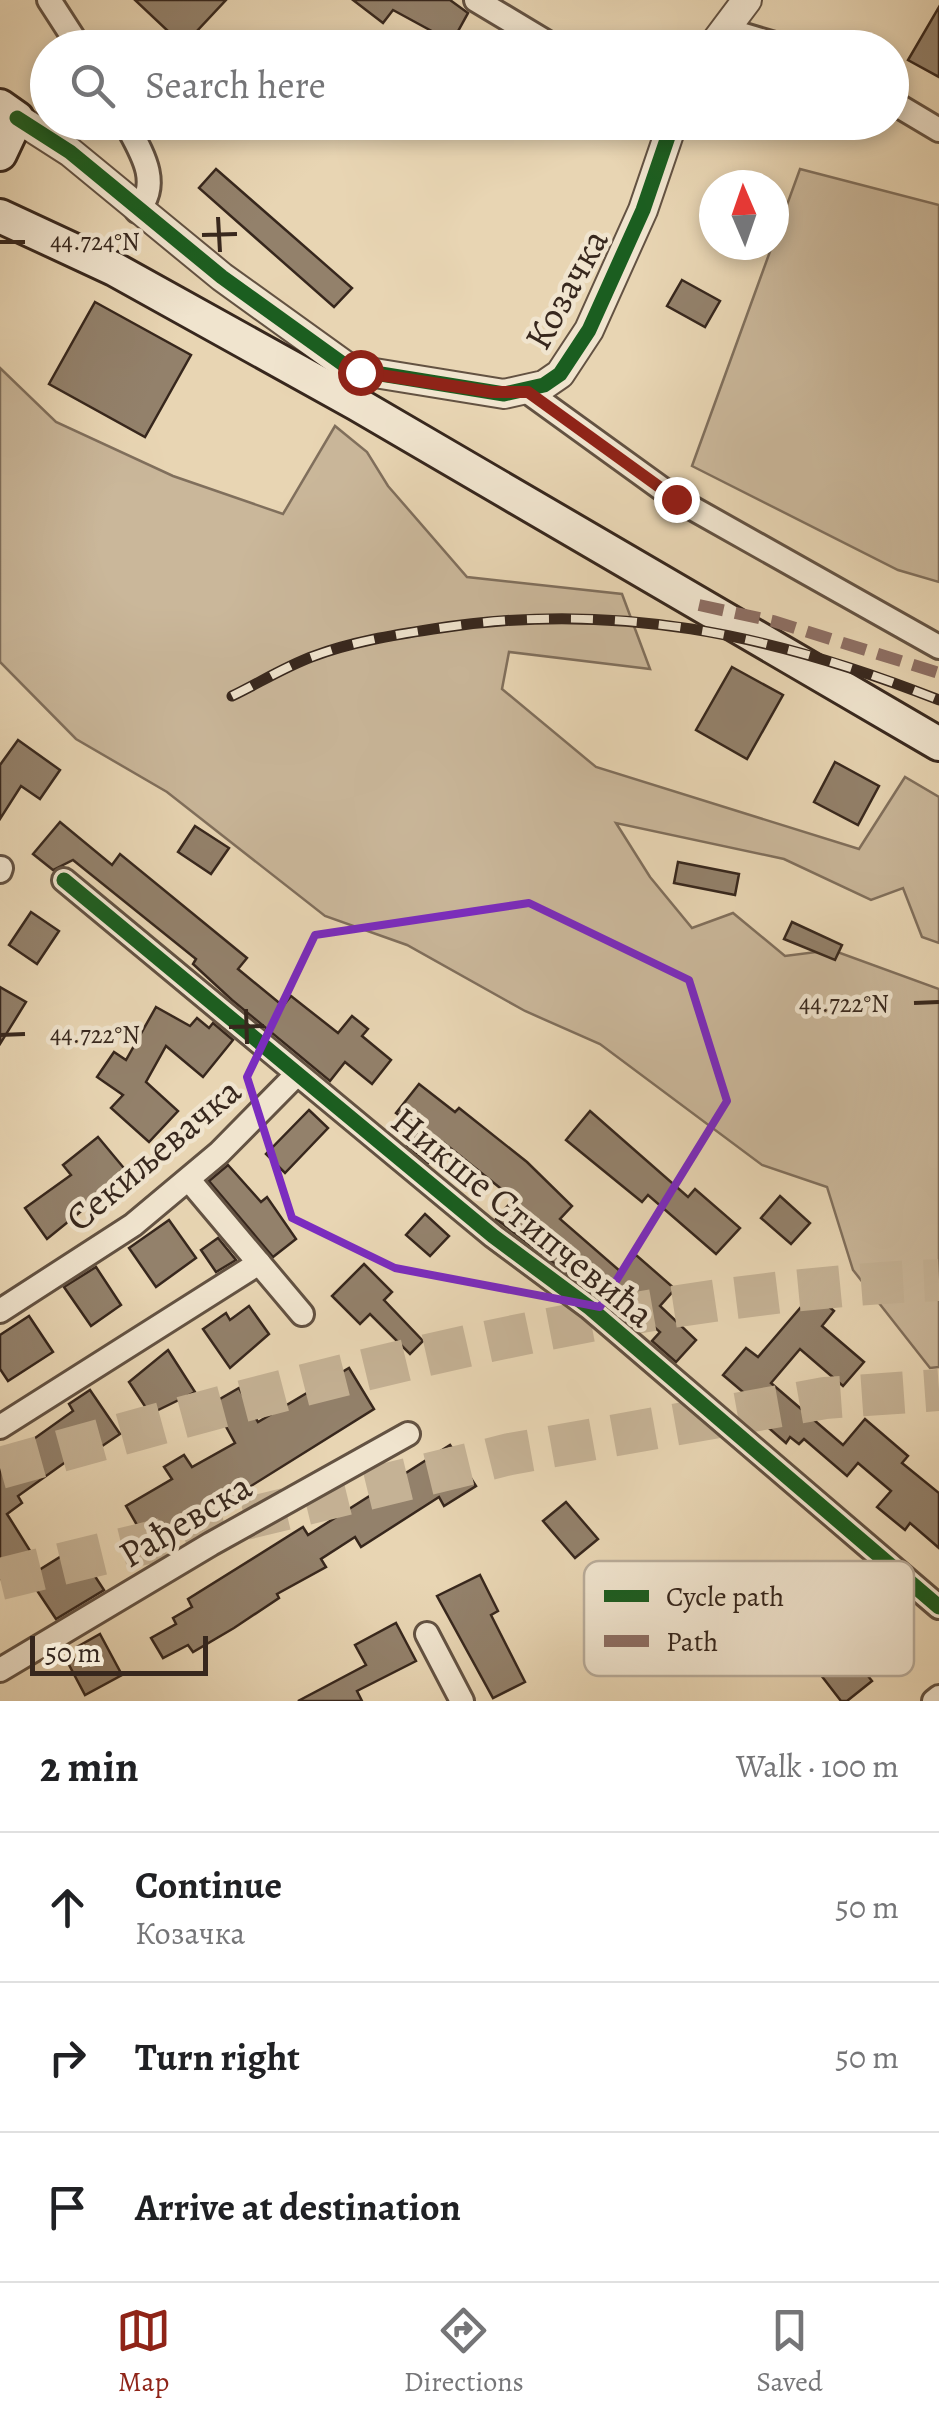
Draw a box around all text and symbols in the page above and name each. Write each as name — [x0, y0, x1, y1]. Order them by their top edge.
search box — [30, 30, 909, 140]
icon: search — [65, 58, 120, 113]
text: Search here — [145, 59, 326, 111]
north arrow — [699, 170, 789, 260]
street label: Козачка — [512, 219, 621, 359]
text: 44.724°N — [50, 225, 140, 259]
route start — [338, 350, 384, 396]
route end — [654, 477, 700, 523]
text: 44.722°N — [799, 987, 889, 1021]
text: 44.722°N — [50, 1018, 140, 1052]
street label: Секиљевачка — [54, 1065, 252, 1243]
street label: Никше Стипчевића — [381, 1095, 666, 1340]
street label: Рађевска — [109, 1460, 261, 1580]
legend — [584, 1561, 914, 1676]
text: Cycle path — [666, 1578, 784, 1616]
text: Path — [666, 1623, 718, 1661]
scale bar — [30, 1631, 208, 1676]
text: 50 m — [45, 1634, 101, 1672]
text: 2 min — [40, 1738, 139, 1795]
text: Walk · 100 m — [736, 1744, 899, 1788]
text: Continue — [135, 1859, 282, 1911]
icon: ahead — [40, 1880, 95, 1935]
text: 50 m — [835, 1885, 899, 1929]
text: Козачка — [135, 1911, 245, 1955]
icon: right — [40, 2030, 95, 2085]
text: Turn right — [135, 2031, 300, 2083]
text: 50 m — [835, 2035, 899, 2079]
icon: arrive — [40, 2180, 95, 2235]
text: Arrive at destination — [135, 2181, 461, 2233]
tab: Map — [116, 2303, 171, 2401]
tab: Directions — [404, 2303, 524, 2401]
tab: Saved — [756, 2303, 823, 2401]

